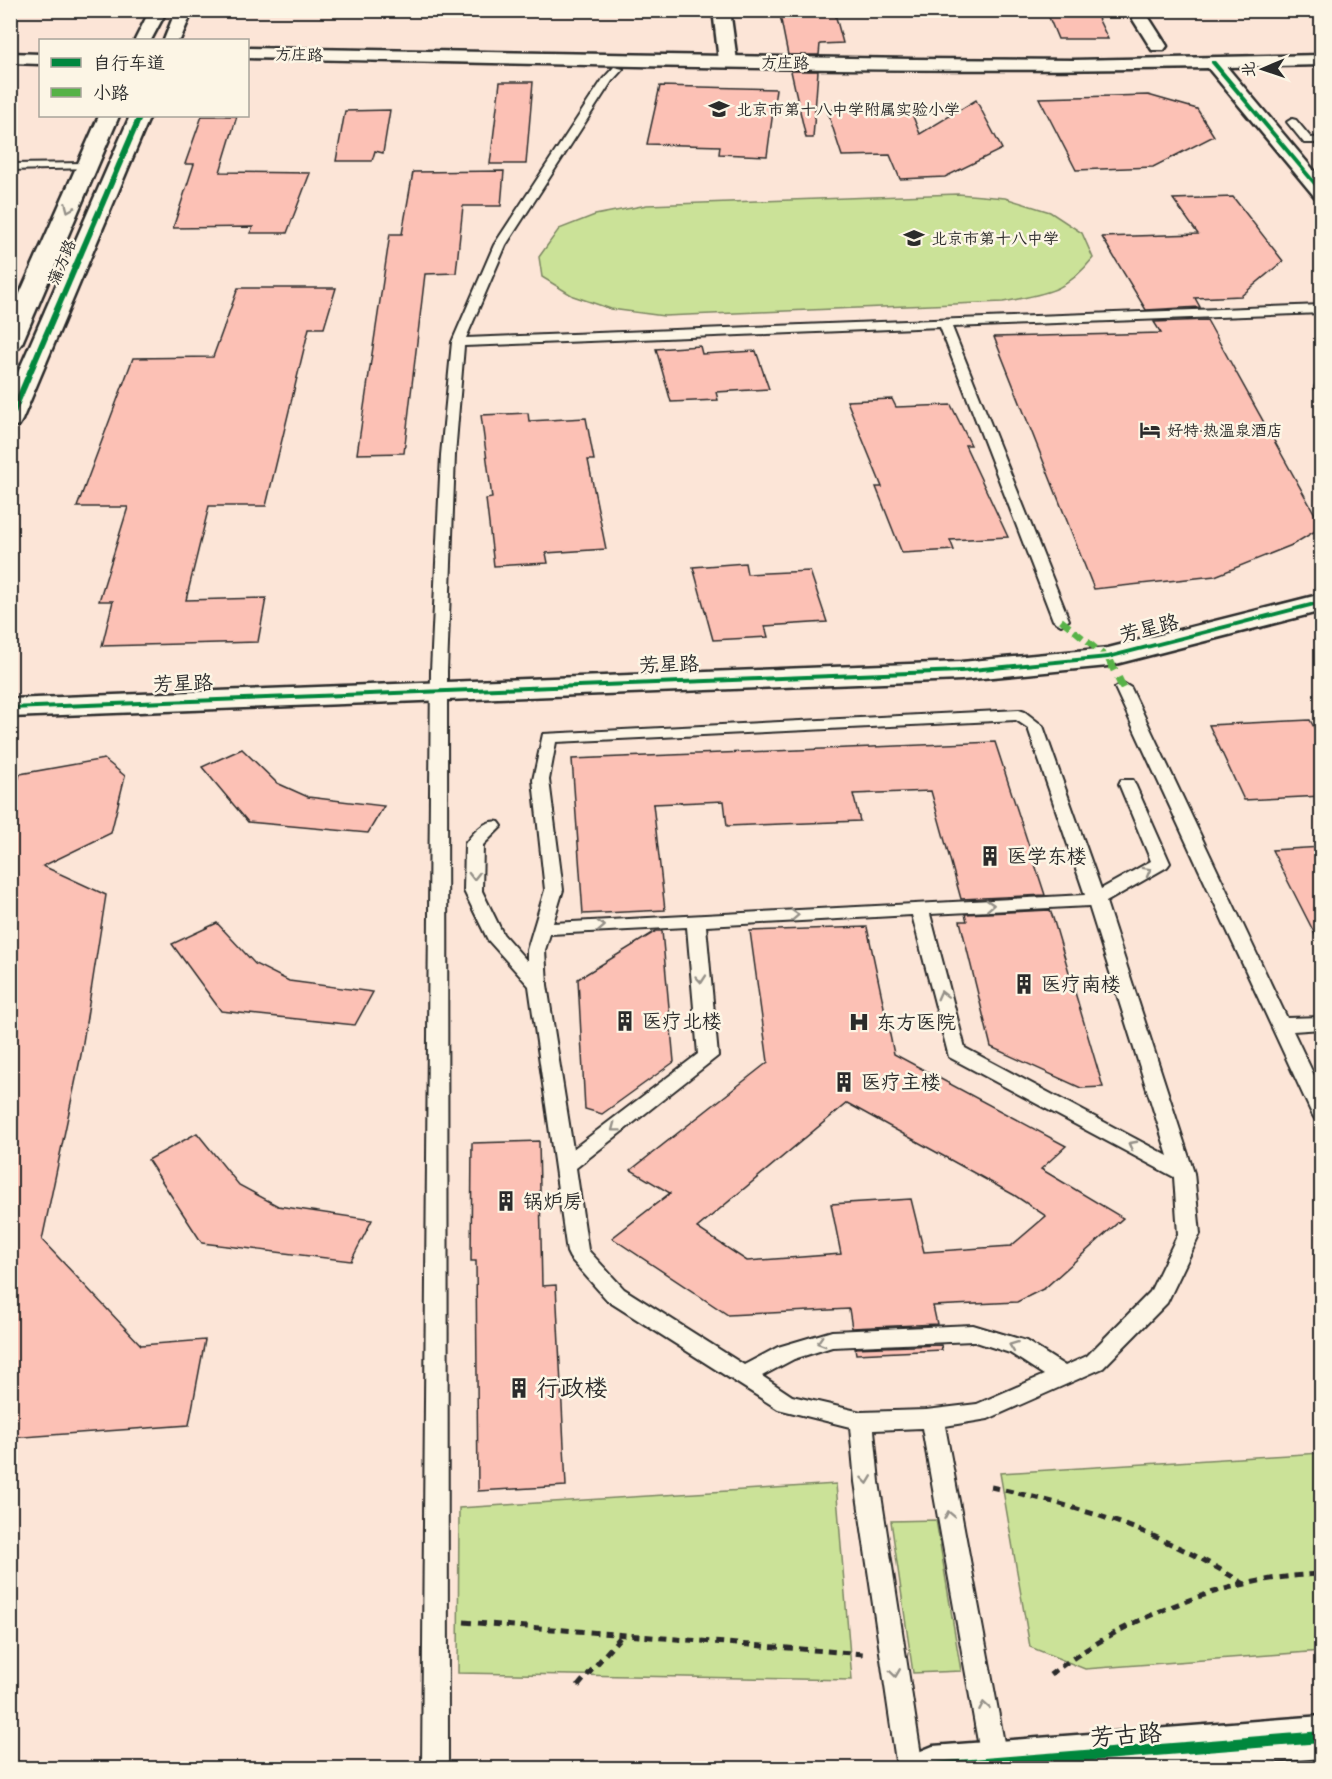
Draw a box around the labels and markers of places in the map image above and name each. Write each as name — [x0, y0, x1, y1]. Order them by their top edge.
school or university icon: 北京市第十八中学附属实验小学 — [707, 97, 731, 121]
place label: 北京市第十八中学附属实验小学 — [736, 100, 960, 123]
school or university icon: 北京市第十八中学 — [902, 226, 926, 250]
place label: 北京市第十八中学 — [931, 229, 1059, 252]
hotel icon: 好特·热温泉酒店 — [1138, 418, 1162, 442]
place label: 好特·热温泉酒店 — [1167, 421, 1283, 444]
building icon: 医学东楼 — [978, 844, 1002, 868]
place label: 医学东楼 — [1007, 845, 1087, 873]
building icon: 医疗南楼 — [1012, 972, 1036, 996]
place label: 医疗南楼 — [1041, 973, 1121, 1001]
building icon: 医疗北楼 — [613, 1009, 637, 1033]
place label: 医疗北楼 — [642, 1010, 722, 1038]
hospital icon: 东方医院 — [847, 1010, 871, 1034]
place label: 东方医院 — [876, 1011, 956, 1039]
building icon: 医疗主楼 — [832, 1070, 856, 1094]
place label: 医疗主楼 — [861, 1071, 941, 1099]
building icon: 锅炉房 — [494, 1189, 518, 1213]
place label: 锅炉房 — [523, 1190, 583, 1218]
place label: 行政楼 — [536, 1374, 608, 1408]
building icon: 行政楼 — [507, 1376, 531, 1400]

